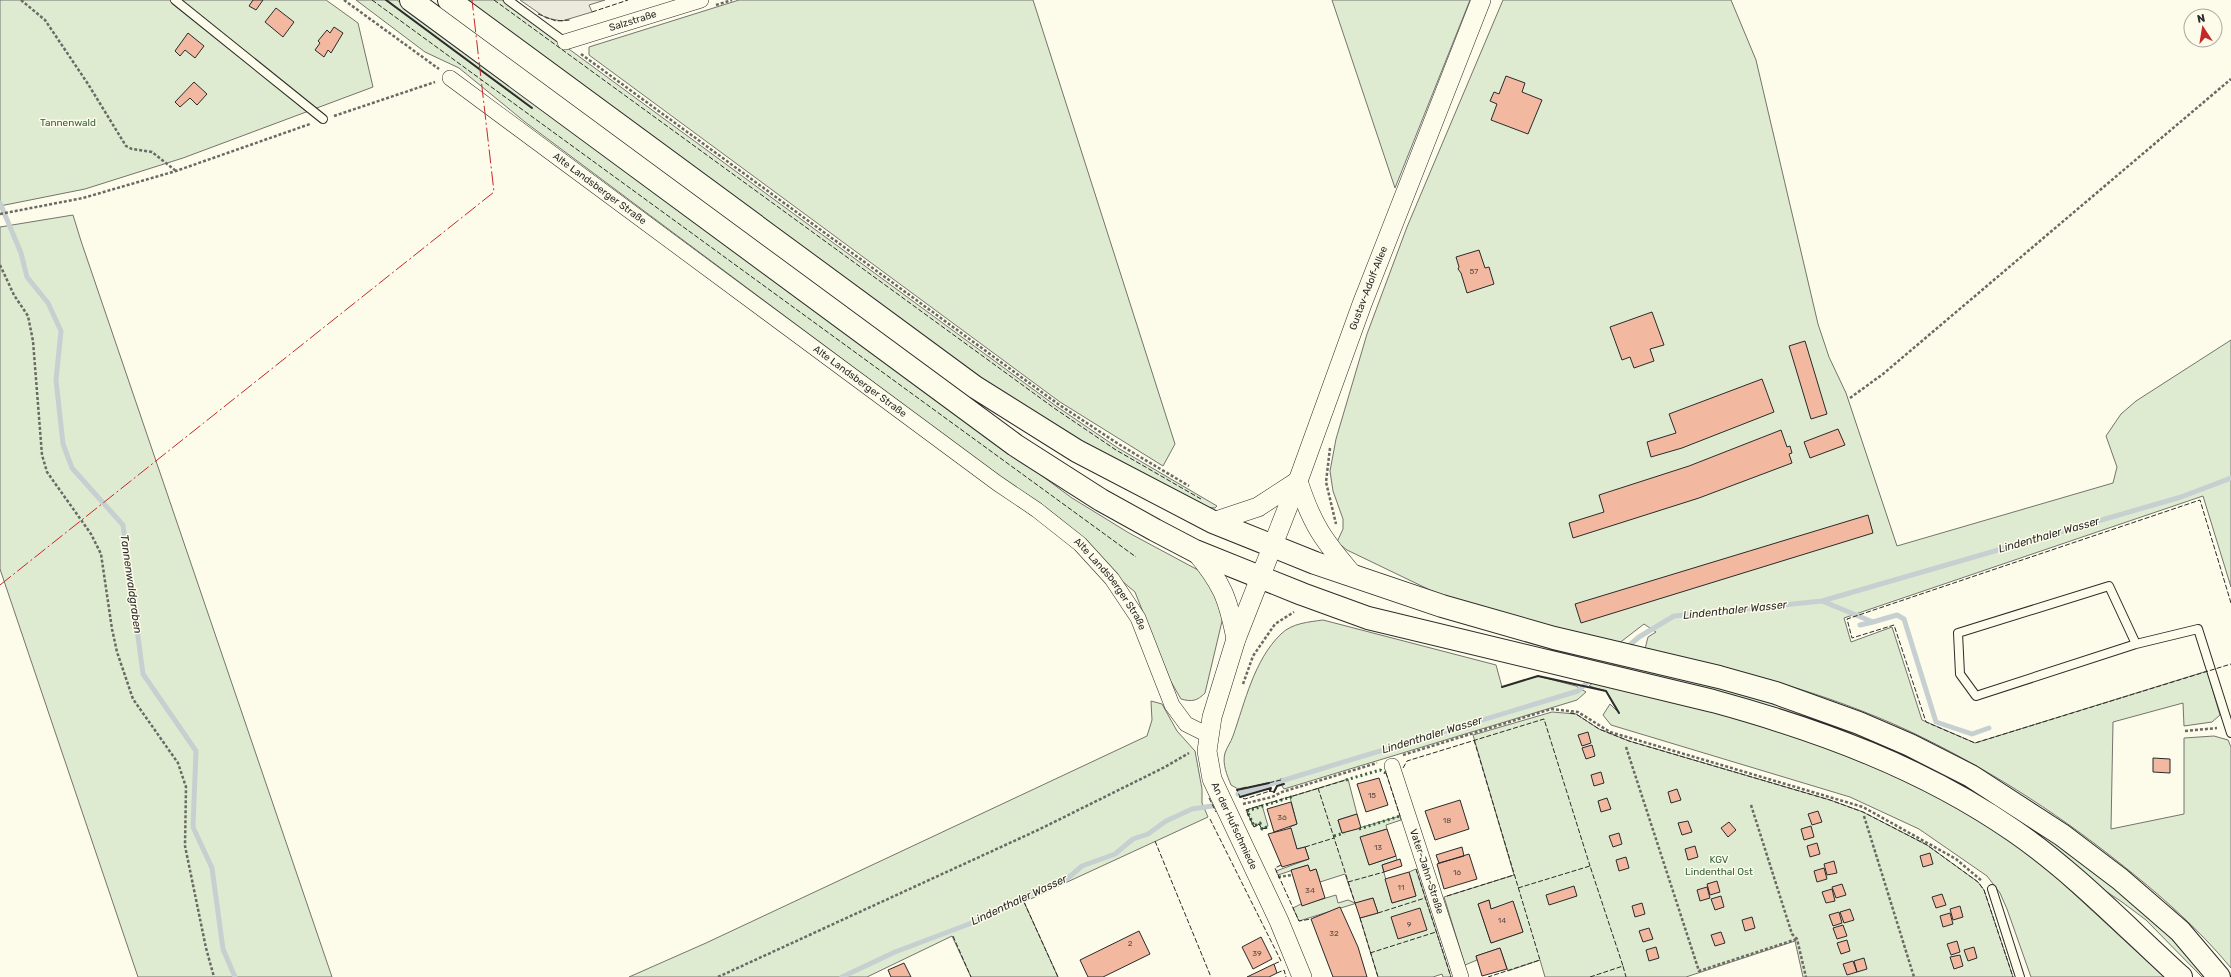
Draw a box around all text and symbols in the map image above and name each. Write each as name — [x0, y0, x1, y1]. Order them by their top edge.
street label: Salzstraße — [608, 8, 658, 34]
north arrow — [2183, 8, 2223, 48]
text: N — [2196, 12, 2206, 26]
park label: Tannenwald — [40, 117, 96, 129]
street label: Alte Landsberger Straße — [550, 150, 649, 227]
street label: Gustav-Adolf-Allee — [1347, 244, 1390, 332]
house number: 57 — [1470, 267, 1478, 276]
street label: Alte Landsberger Straße — [811, 343, 909, 420]
water label: Lindenthaler Wasser — [1997, 514, 2102, 556]
water label: Tannenwaldgraben — [118, 534, 144, 635]
street label: Alte Landsberger Straße — [1071, 535, 1148, 632]
water label: Lindenthaler Wasser — [1682, 598, 1788, 622]
water label: Lindenthaler Wasser — [1380, 713, 1485, 756]
street label: An der Hufschmiede — [1208, 780, 1260, 872]
house number: 15 — [1368, 791, 1376, 800]
house number: 36 — [1277, 813, 1287, 822]
house number: 18 — [1443, 816, 1451, 825]
street label: Vater-Jahn-Straße — [1407, 827, 1446, 916]
house number: 13 — [1374, 843, 1382, 852]
park label: KGV Lindenthal Ost — [1685, 854, 1753, 878]
house number: 16 — [1453, 868, 1461, 877]
water label: Lindenthaler Wasser — [969, 872, 1070, 928]
house number: 11 — [1398, 883, 1404, 892]
house number: 34 — [1305, 886, 1315, 895]
house number: 14 — [1498, 916, 1506, 925]
house number: 9 — [1407, 920, 1412, 929]
house number: 32 — [1329, 929, 1339, 938]
house number: 2 — [1128, 939, 1133, 948]
house number: 39 — [1252, 949, 1262, 958]

